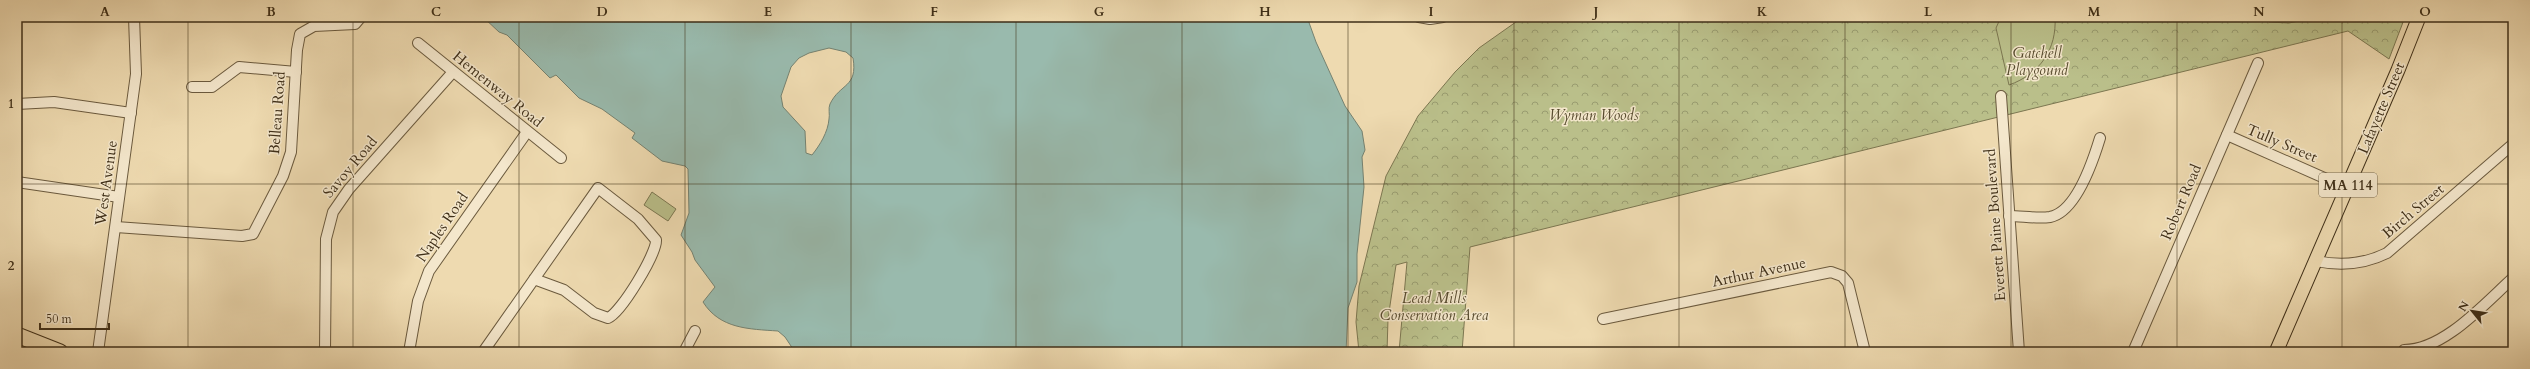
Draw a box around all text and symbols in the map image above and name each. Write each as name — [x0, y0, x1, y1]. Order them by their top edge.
text: A — [100, 3, 110, 21]
text: B — [266, 3, 276, 21]
text: C — [431, 3, 441, 21]
text: D — [596, 3, 608, 21]
text: E — [764, 3, 772, 21]
text: F — [930, 3, 938, 21]
text: G — [1094, 3, 1105, 21]
text: H — [1259, 3, 1271, 21]
text: I — [1428, 3, 1434, 21]
text: J — [1592, 3, 1599, 21]
text: K — [1757, 3, 1768, 21]
text: L — [1924, 3, 1933, 21]
text: M — [2088, 3, 2101, 21]
text: N — [2253, 3, 2265, 21]
text: O — [2419, 3, 2431, 21]
park label: Gatchell Playgound — [2006, 43, 2069, 80]
street label: Hemenway Road — [449, 46, 547, 132]
street label: Lafayette Street — [2353, 59, 2409, 157]
street label: Belleau Road — [264, 71, 290, 155]
text: 1 — [8, 95, 14, 113]
park label: Wyman Woods — [1549, 105, 1639, 125]
street label: Tully Street — [2244, 119, 2321, 167]
street label: Savoy Road — [318, 132, 382, 202]
street label: West Avenue — [90, 139, 122, 228]
street label: Everett Paine Boulevard — [1980, 148, 2010, 302]
street label: Robert Road — [2156, 161, 2206, 243]
road number: MA 114 — [2319, 173, 2377, 197]
street label: Birch Street — [2378, 179, 2448, 243]
street label: Naples Road — [411, 188, 473, 266]
street label: Arthur Avenue — [1710, 252, 1808, 292]
text: 2 — [8, 257, 15, 275]
park label: Lead Mills Conservation Area — [1380, 288, 1489, 325]
north arrow — [2452, 291, 2492, 331]
text: N — [2455, 298, 2473, 314]
scale bar — [40, 305, 109, 331]
text: 50 m — [46, 311, 73, 327]

